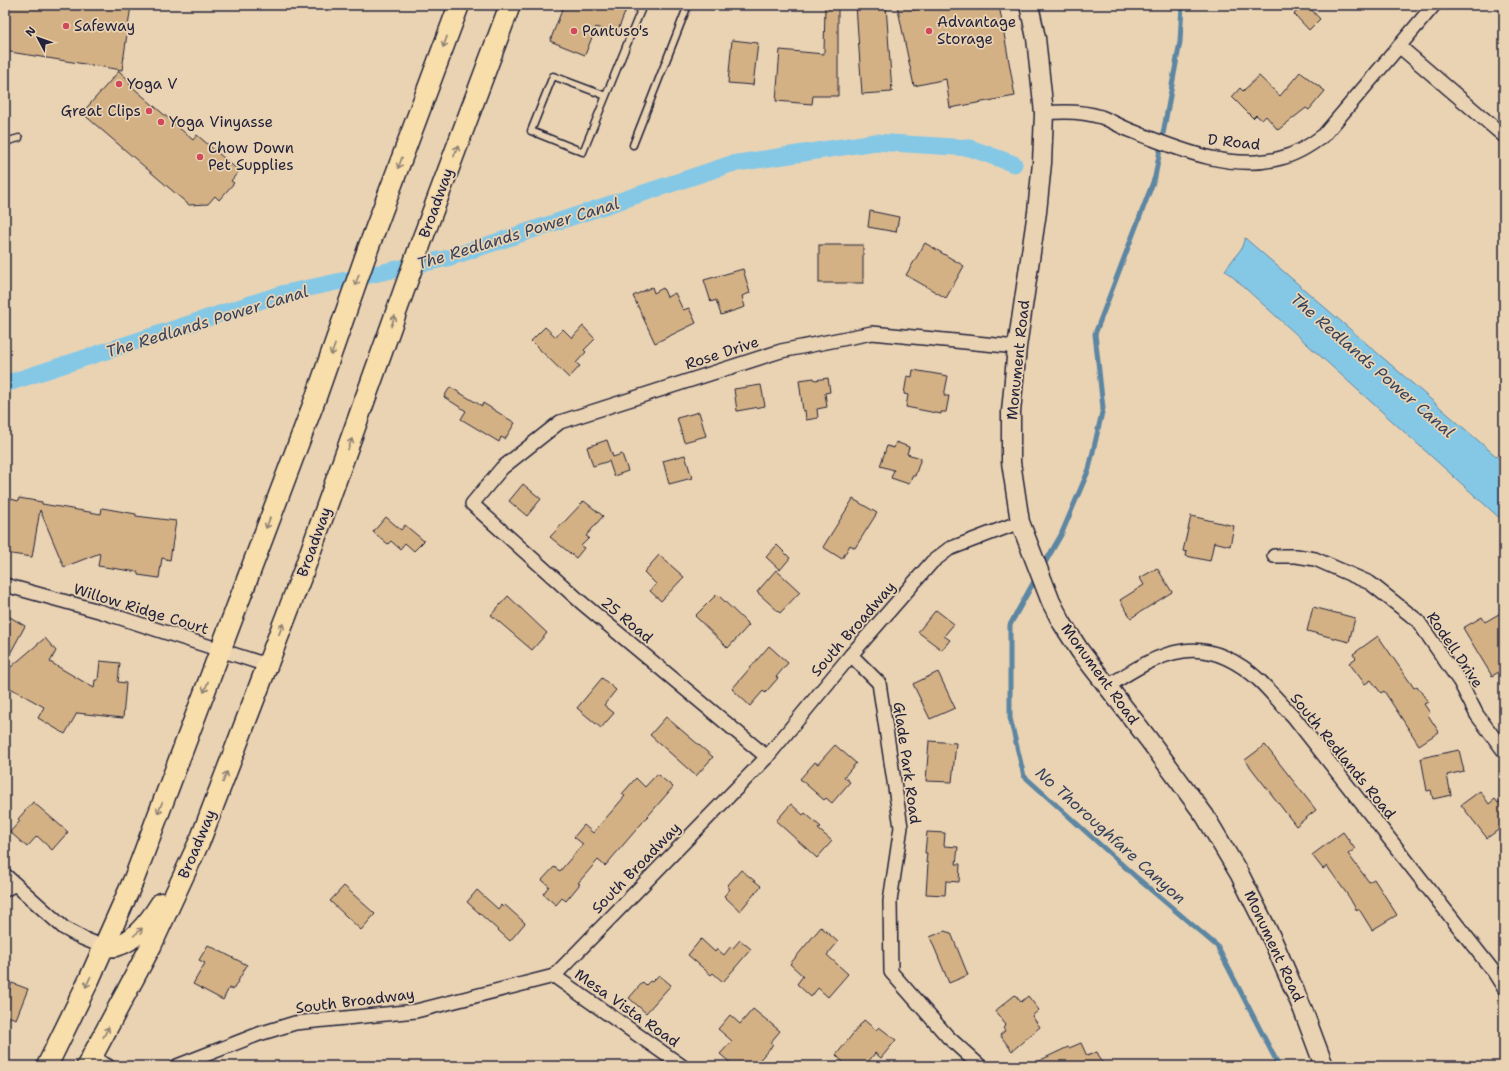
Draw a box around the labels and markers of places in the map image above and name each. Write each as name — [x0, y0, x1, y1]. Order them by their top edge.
place label: Advantage Storage — [937, 12, 1016, 49]
place label: Safeway — [74, 16, 135, 36]
marker: Safeway — [61, 21, 71, 31]
place label: Pantuso's — [582, 21, 649, 41]
marker: Pantuso's — [569, 26, 579, 36]
marker: Advantage Storage — [924, 26, 934, 36]
place label: Yoga V — [127, 74, 177, 94]
marker: Yoga V — [114, 79, 124, 89]
place label: Great Clips — [61, 101, 141, 121]
marker: Great Clips — [144, 106, 154, 116]
place label: Yoga Vinyasse — [169, 112, 273, 132]
marker: Yoga Vinyasse — [156, 117, 166, 127]
place label: Chow Down Pet Supplies — [208, 138, 294, 175]
marker: Chow Down Pet Supplies — [195, 152, 205, 162]

